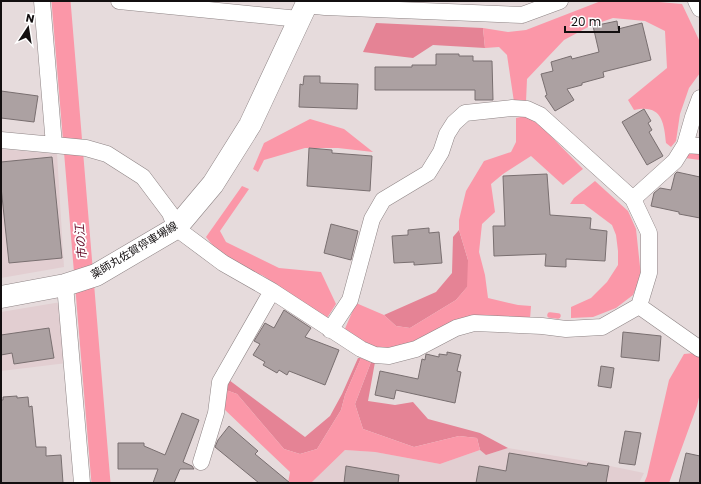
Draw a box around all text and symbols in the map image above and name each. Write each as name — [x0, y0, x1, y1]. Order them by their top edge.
north arrow — [8, 8, 48, 48]
scale bar — [565, 8, 619, 34]
text: N — [24, 10, 36, 27]
text: 20 m — [571, 13, 601, 30]
street label: 薬師丸佐賀停車場線 — [87, 218, 181, 282]
water label: 市の江 — [70, 221, 91, 261]

